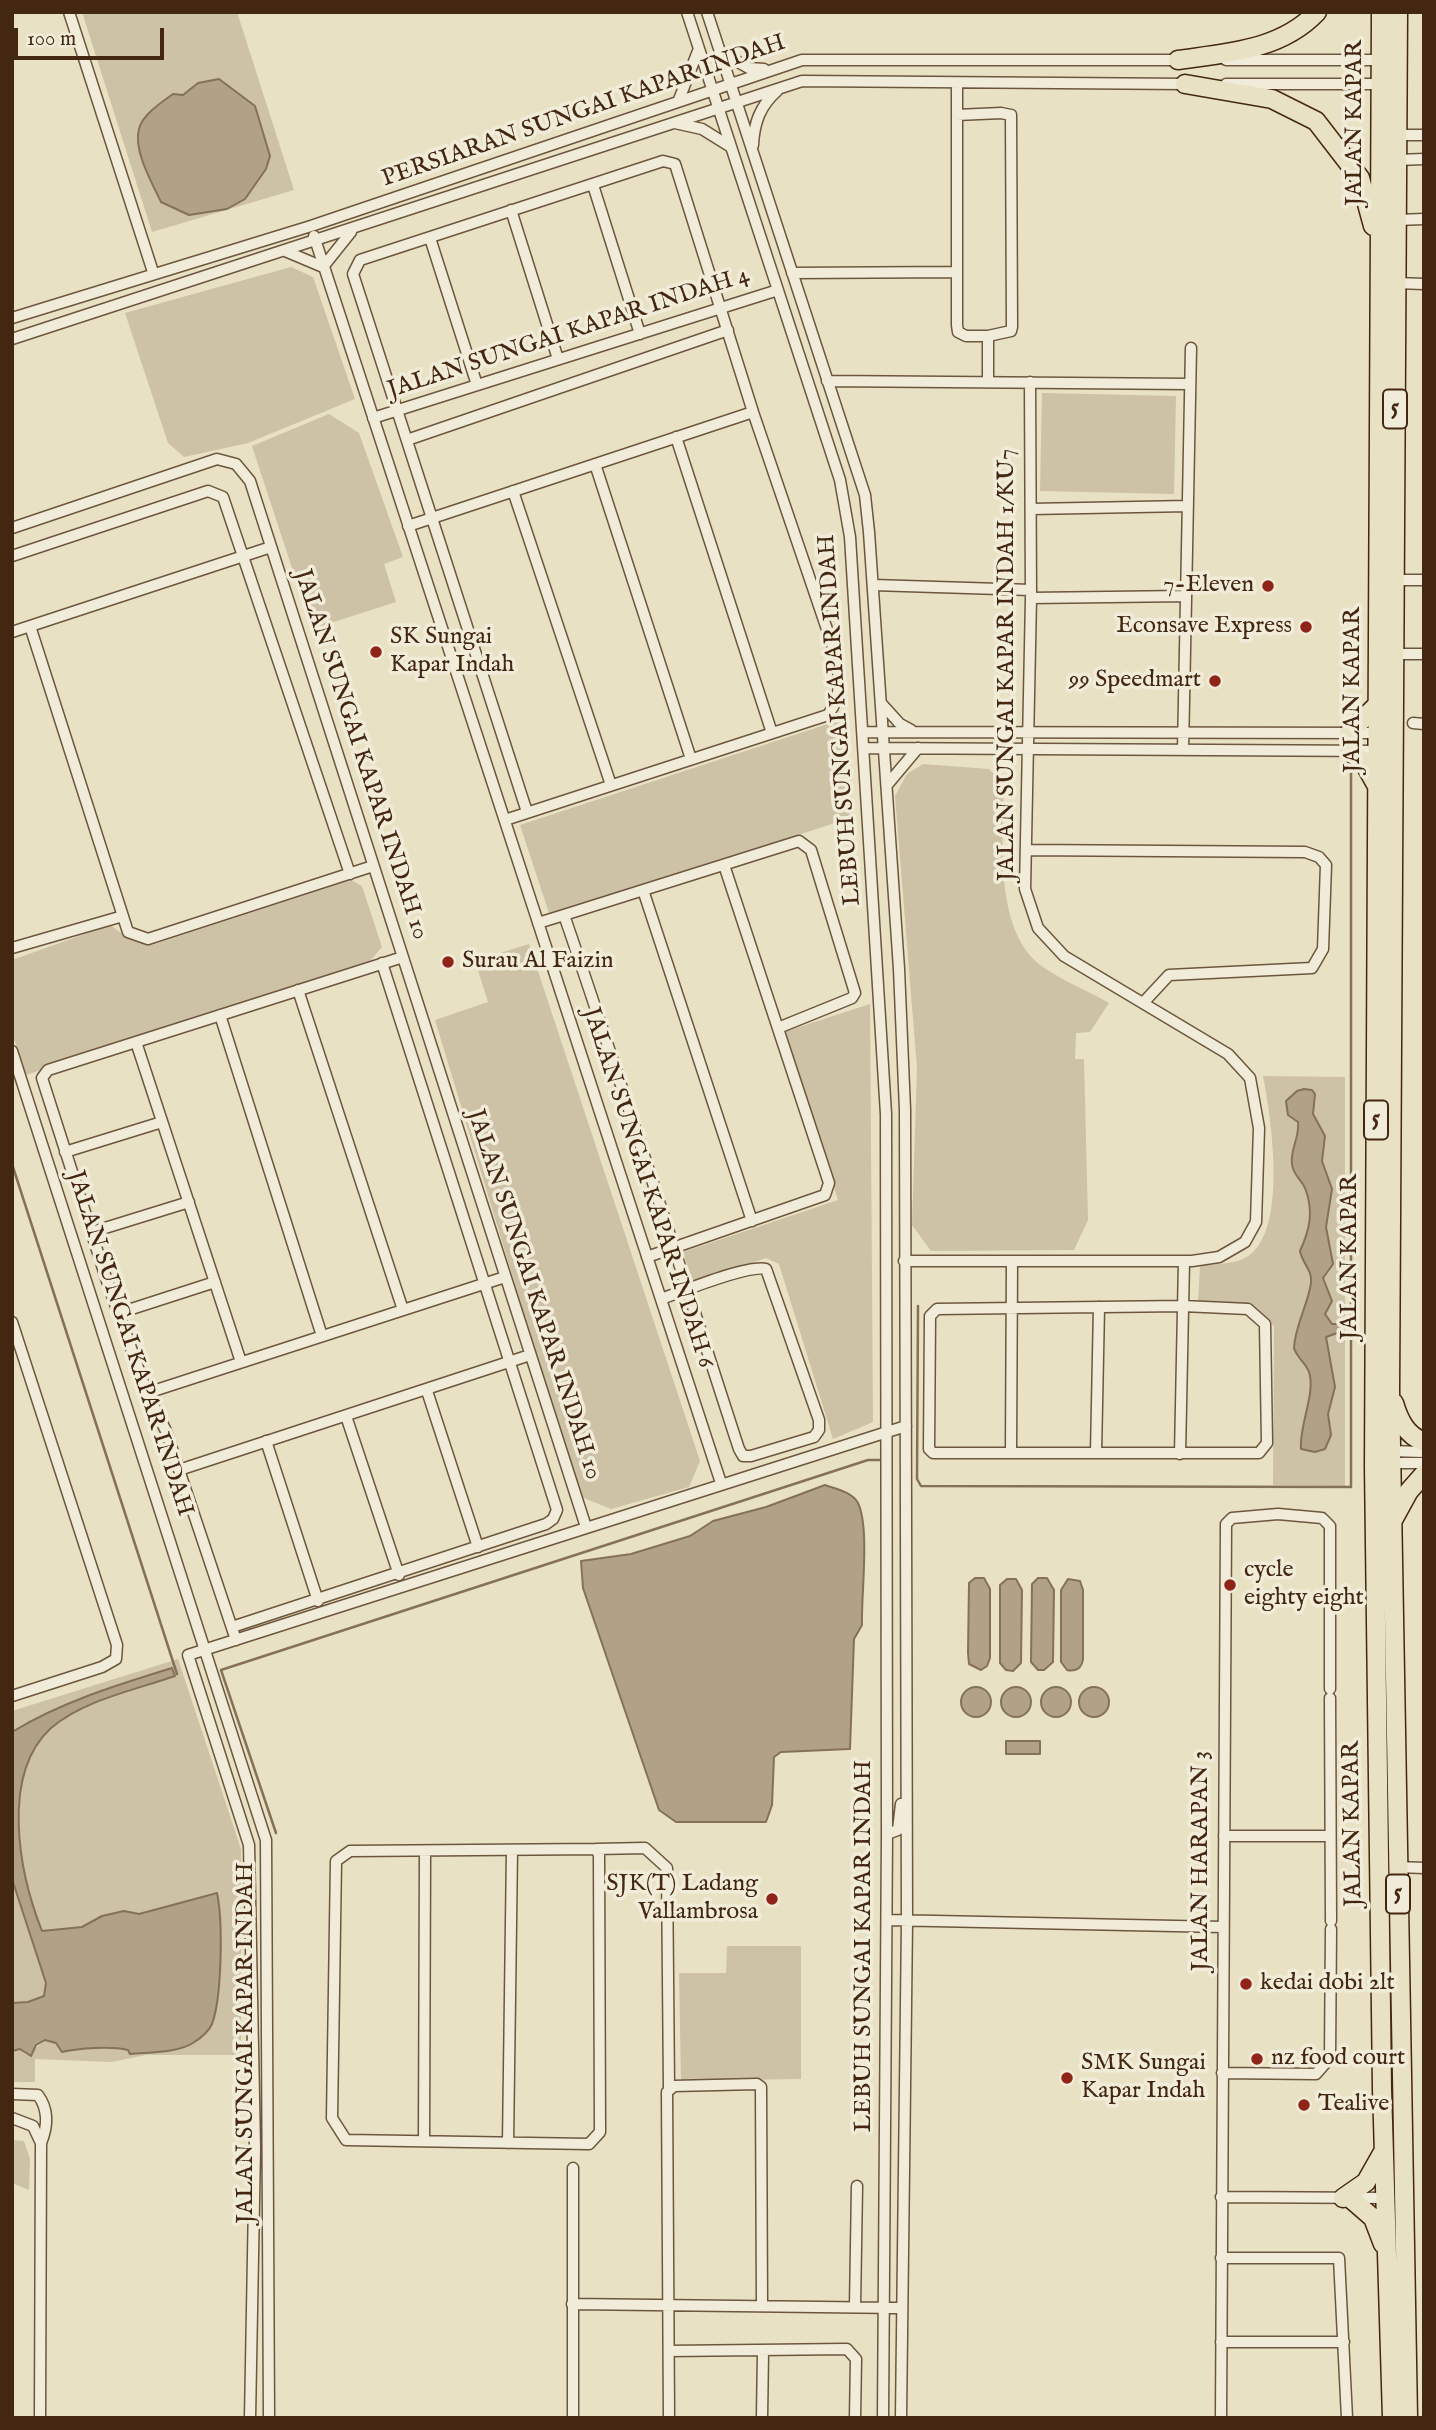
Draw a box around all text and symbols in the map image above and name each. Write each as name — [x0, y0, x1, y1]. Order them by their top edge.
scale bar — [18, 14, 168, 58]
text: 100 m — [27, 26, 76, 53]
street label: PERSIARAN SUNGAI KAPAR INDAH — [379, 29, 789, 195]
street label: JALAN KAPAR — [1342, 40, 1370, 206]
street label: JALAN SUNGAI KAPAR INDAH 4 — [385, 262, 753, 406]
road number: 5 — [1383, 390, 1407, 428]
street label: JALAN SUNGAI KAPAR INDAH 1/KU7 — [994, 449, 1022, 881]
street label: LEBUH SUNGAI KAPAR INDAH — [814, 533, 868, 907]
street label: JALAN SUNGAI KAPAR INDAH 10 — [286, 566, 434, 944]
place label: 7-Eleven — [1163, 572, 1254, 600]
marker: 7-Eleven — [1260, 578, 1276, 594]
street label: JALAN KAPAR — [1340, 607, 1368, 773]
place label: Econsave Express — [1116, 613, 1292, 641]
marker: Econsave Express — [1298, 619, 1314, 635]
place label: SK Sungai Kapar Indah — [390, 624, 514, 680]
marker: SK Sungai Kapar Indah — [368, 644, 384, 660]
place label: 99 Speedmart — [1069, 667, 1201, 695]
marker: 99 Speedmart — [1207, 673, 1223, 689]
place label: Surau Al Faizin — [462, 948, 614, 976]
marker: Surau Al Faizin — [440, 954, 456, 970]
street label: JALAN SUNGAI KAPAR INDAH 6 — [575, 1004, 719, 1372]
road number: 5 — [1364, 1100, 1388, 1140]
street label: JALAN SUNGAI KAPAR INDAH 10 — [459, 1106, 607, 1484]
street label: JALAN SUNGAI KAPAR INDAH — [59, 1168, 199, 1520]
street label: JALAN KAPAR — [1337, 1174, 1365, 1340]
place label: cycle eighty eight — [1244, 1557, 1364, 1613]
marker: cycle eighty eight — [1222, 1577, 1238, 1593]
street label: JALAN KAPAR — [1338, 1741, 1370, 1907]
street label: JALAN HARAPAN 3 — [1188, 1751, 1216, 1971]
street label: LEBUH SUNGAI KAPAR INDAH — [851, 1760, 879, 2132]
street label: JALAN SUNGAI KAPAR INDAH — [233, 1862, 261, 2224]
place label: SJK(T) Ladang Vallambrosa — [606, 1871, 758, 1927]
road number: 5 — [1386, 1874, 1410, 1913]
marker: SJK(T) Ladang Vallambrosa — [764, 1891, 780, 1907]
place label: kedai dobi 2lt — [1260, 1970, 1395, 1998]
marker: kedai dobi 2lt — [1238, 1976, 1254, 1992]
place label: nz food court — [1271, 2045, 1405, 2073]
place label: SMK Sungai Kapar Indah — [1081, 2050, 1206, 2106]
marker: nz food court — [1249, 2051, 1265, 2067]
marker: SMK Sungai Kapar Indah — [1059, 2070, 1075, 2086]
place label: Tealive — [1318, 2091, 1389, 2119]
marker: Tealive — [1296, 2097, 1312, 2113]

